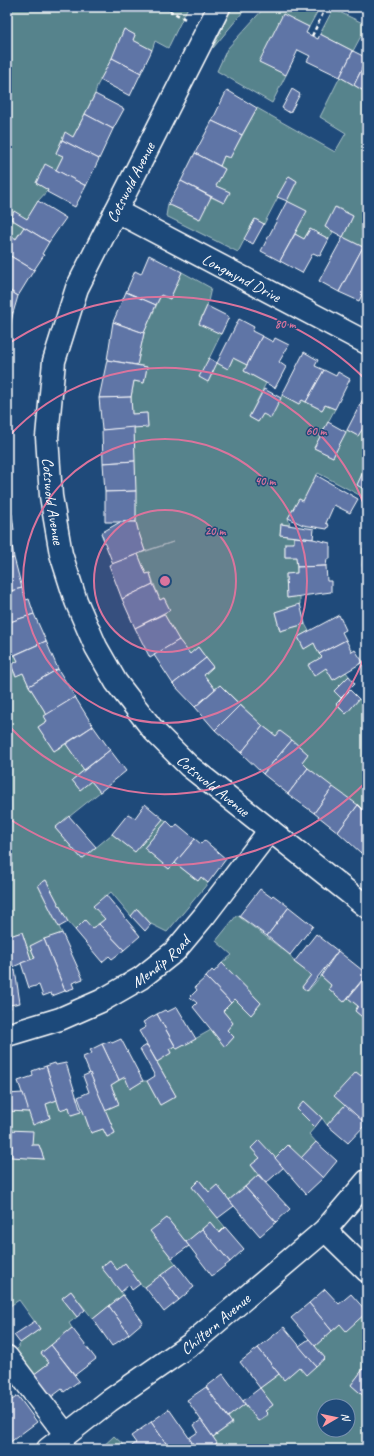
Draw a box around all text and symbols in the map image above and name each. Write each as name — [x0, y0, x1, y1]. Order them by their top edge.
street label: Cotswold Avenue — [102, 137, 160, 226]
street label: Longmynd Drive — [199, 249, 285, 308]
text: 80 m — [275, 316, 296, 332]
text: 60 m — [306, 423, 328, 439]
street label: Cotswold Avenue — [37, 457, 68, 548]
text: 40 m — [255, 473, 276, 489]
text: 20 m — [205, 523, 226, 539]
centre of rings — [158, 574, 172, 588]
street label: Cotswold Avenue — [172, 751, 255, 822]
street label: Mendip Road — [128, 930, 196, 992]
street label: Chiltern Avenue — [177, 1288, 256, 1359]
north arrow — [316, 1398, 356, 1438]
text: N — [338, 1412, 354, 1423]

